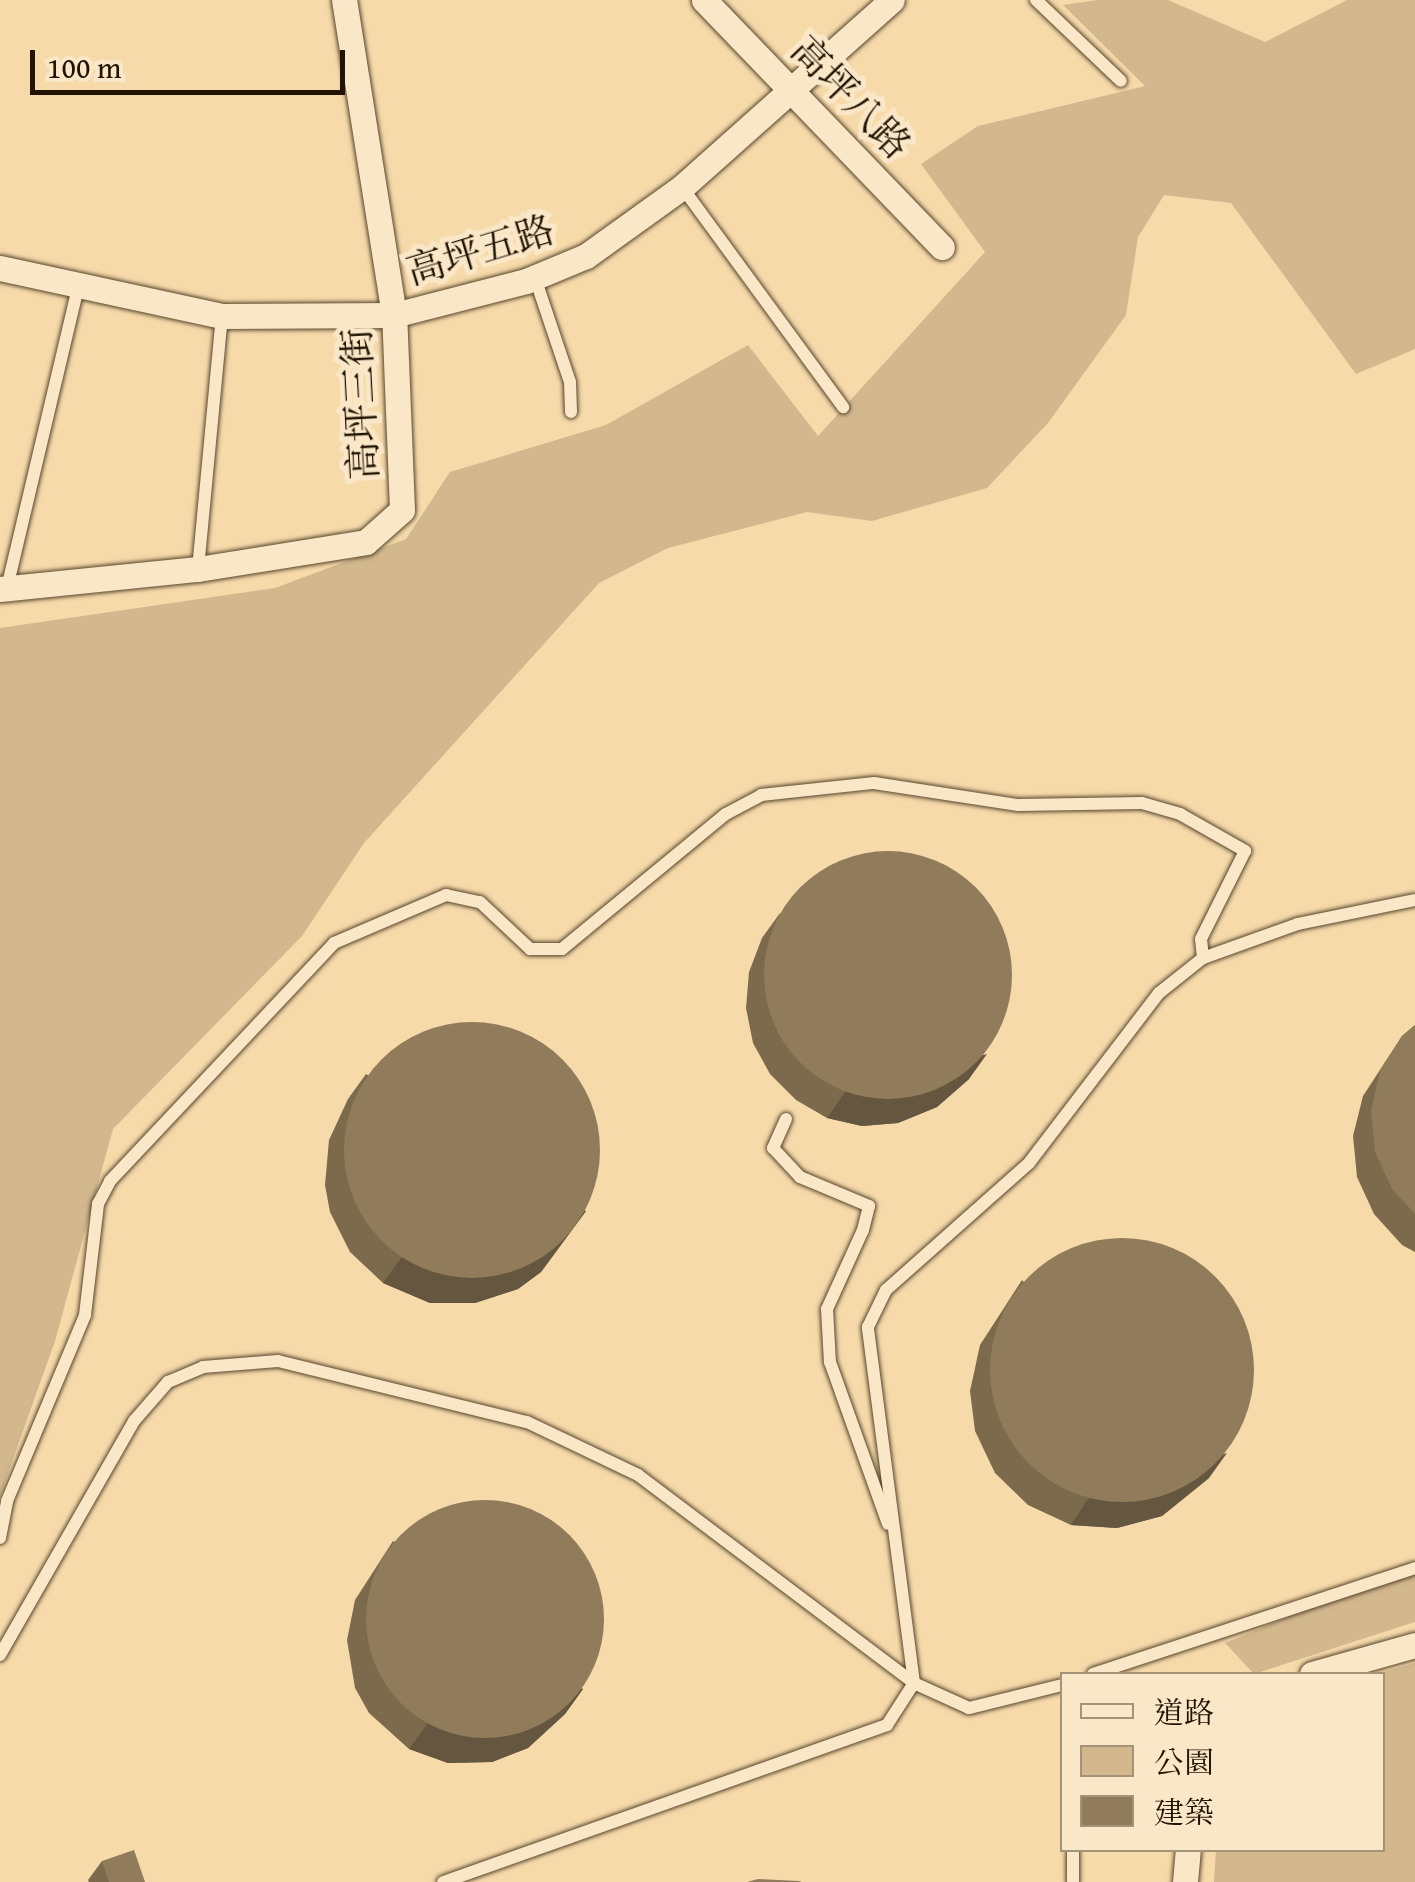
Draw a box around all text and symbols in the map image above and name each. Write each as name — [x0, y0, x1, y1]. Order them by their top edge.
street label: 高坪八路 — [782, 26, 920, 168]
scale bar — [35, 30, 350, 92]
text: 100 m — [47, 45, 121, 89]
street label: 高坪五路 — [401, 206, 559, 294]
street label: 高坪三街 — [333, 327, 387, 481]
legend — [1060, 1672, 1385, 1852]
text: 道路 — [1154, 1690, 1214, 1734]
text: 公園 — [1154, 1740, 1214, 1784]
text: 建築 — [1154, 1790, 1214, 1834]

